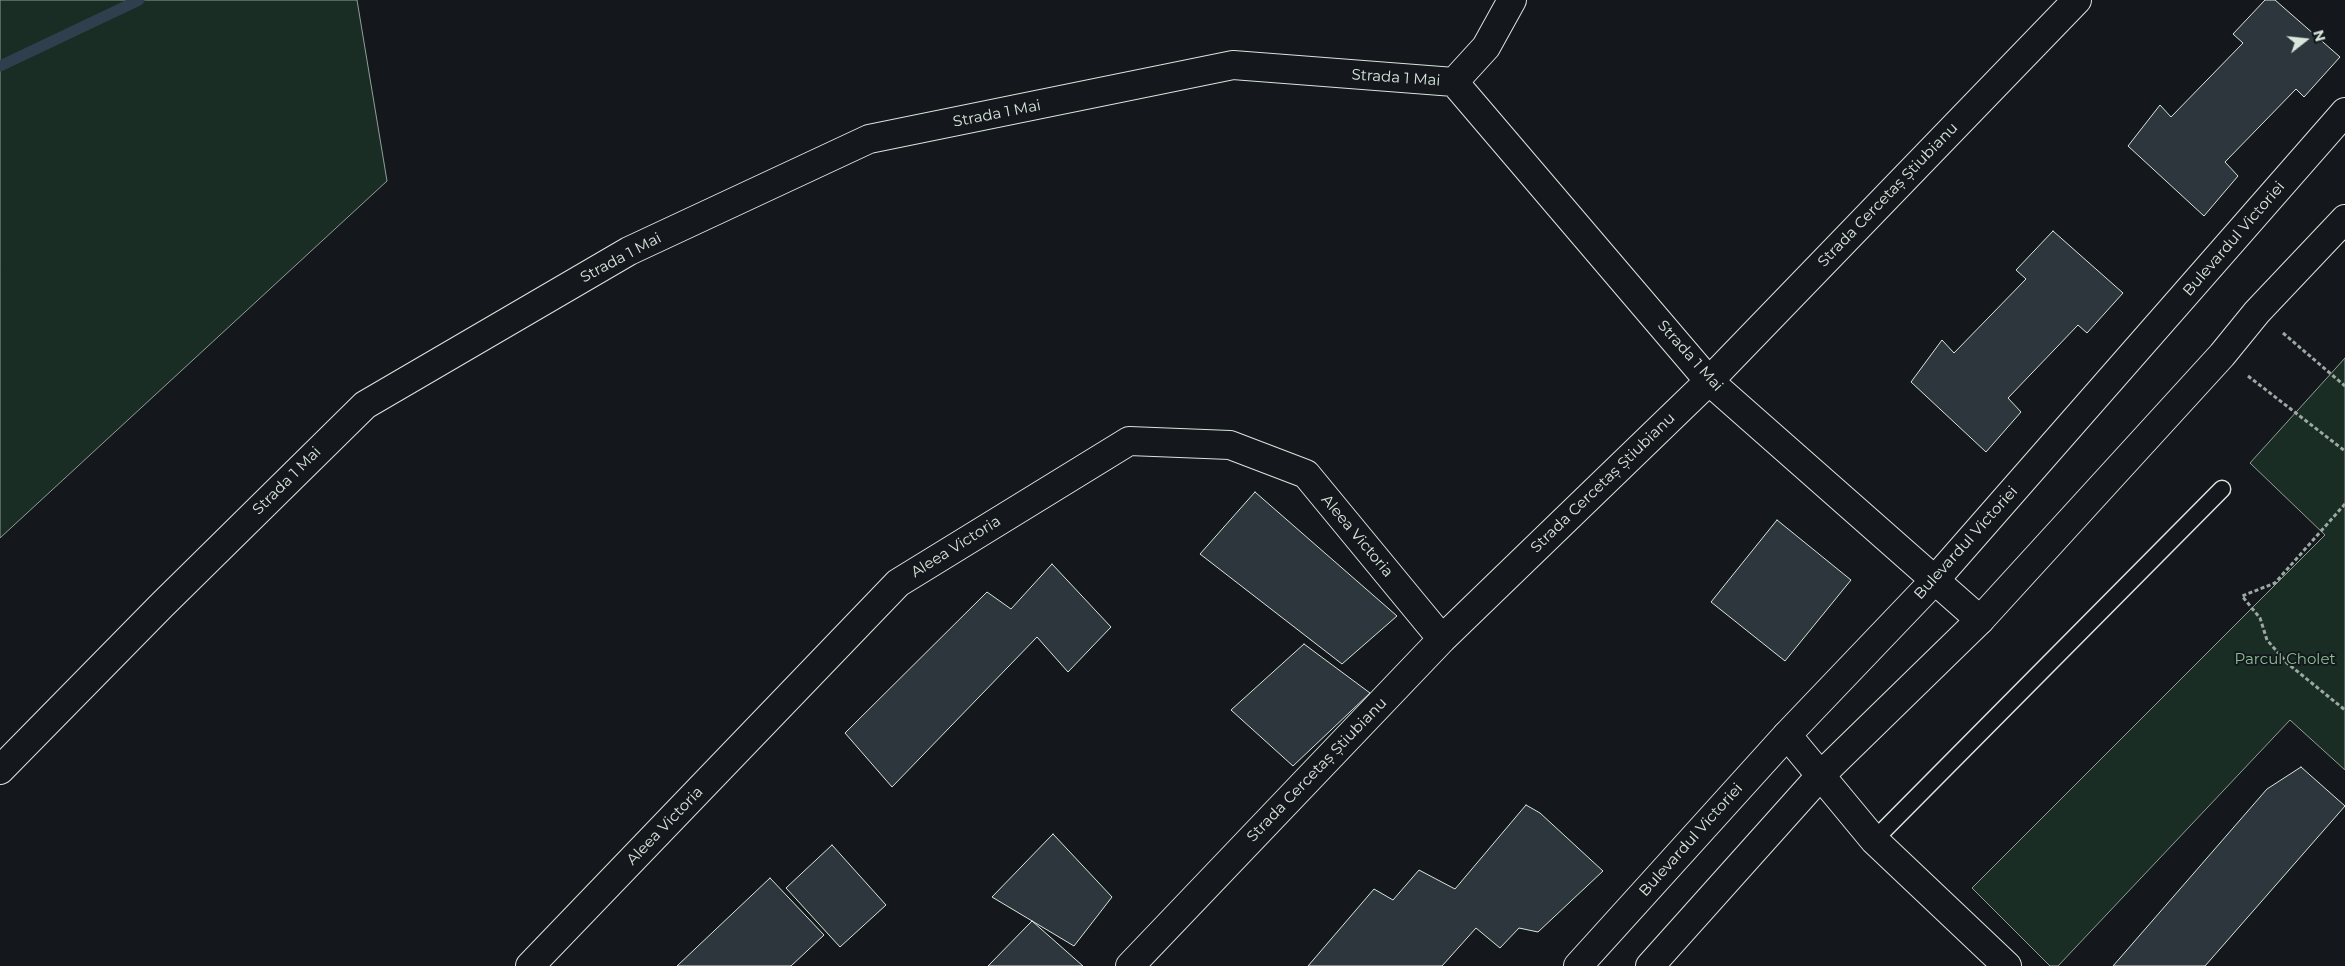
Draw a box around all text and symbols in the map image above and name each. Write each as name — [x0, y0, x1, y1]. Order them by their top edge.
north arrow — [2280, 15, 2330, 65]
text: N — [2309, 28, 2330, 44]
street label: Strada 1 Mai — [1351, 66, 1441, 90]
street label: Strada 1 Mai — [952, 97, 1042, 131]
street label: Strada Cercetaș Știubianu — [1814, 119, 1962, 271]
street label: Bulevardul Victoriei — [2179, 178, 2289, 300]
street label: Strada 1 Mai — [577, 229, 665, 287]
street label: Strada 1 Mai — [1654, 317, 1726, 395]
street label: Strada Cercetaș Știubianu — [1527, 409, 1679, 557]
street label: Strada 1 Mai — [249, 443, 325, 519]
street label: Bulevardul Victoriei — [1910, 483, 2022, 603]
street label: Aleea Victoria — [1317, 491, 1397, 581]
street label: Aleea Victoria — [908, 512, 1004, 582]
park label: Parcul Cholet — [2234, 651, 2336, 669]
street label: Strada Cercetaș Știubianu — [1243, 694, 1391, 846]
street label: Bulevardul Victoriei — [1635, 780, 1747, 900]
street label: Aleea Victoria — [623, 783, 707, 869]

